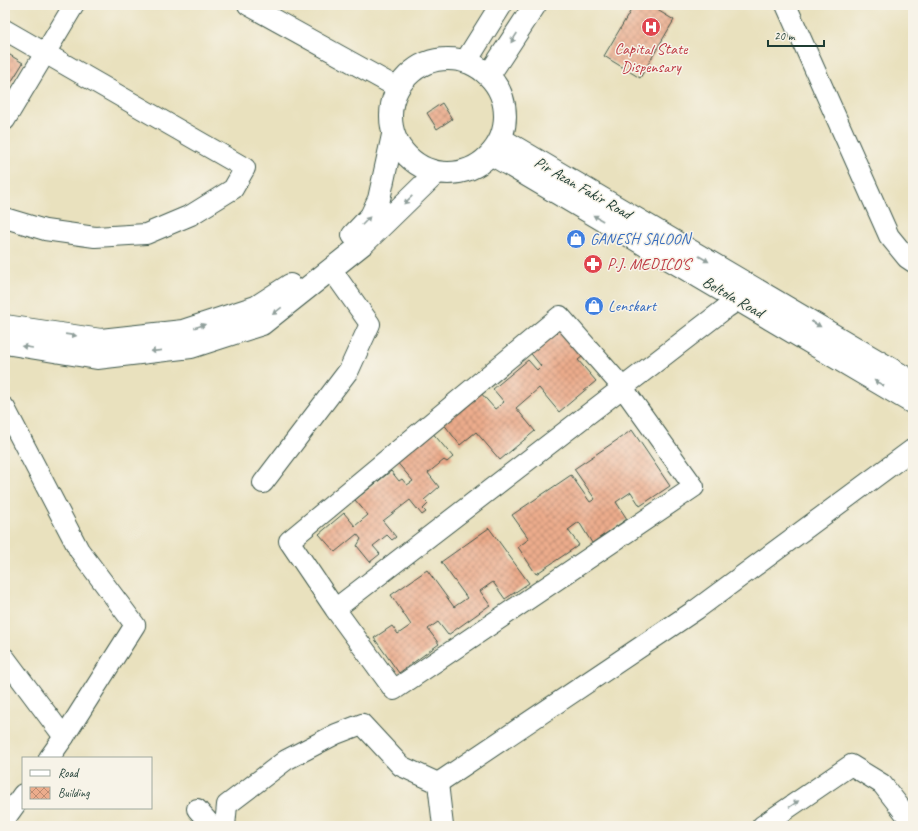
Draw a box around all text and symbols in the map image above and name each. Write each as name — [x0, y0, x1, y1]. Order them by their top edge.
hospital icon: Capital State Dispensary — [640, 16, 662, 38]
scale bar — [768, 22, 824, 48]
text: 20 m — [774, 28, 796, 44]
one-way arrow — [510, 32, 518, 43]
place label: Capital State Dispensary — [615, 39, 689, 77]
street label: Pir Azan Fakir Road — [531, 152, 638, 225]
one-way arrow — [403, 195, 413, 205]
one-way arrow — [592, 214, 604, 221]
one-way arrow — [362, 216, 371, 226]
shop icon: GANESH SALOON — [565, 228, 587, 250]
place label: GANESH SALOON — [590, 229, 692, 249]
pharmacy icon: P.J. MEDICO'S — [582, 253, 604, 275]
place label: P.J. MEDICO'S — [607, 254, 694, 274]
one-way arrow — [698, 255, 710, 262]
street label: Beltola Road — [699, 272, 769, 324]
shop icon: Lenskart — [583, 295, 605, 317]
place label: Lenskart — [608, 296, 658, 316]
one-way arrow — [272, 307, 283, 316]
one-way arrow — [810, 321, 822, 328]
one-way arrow — [194, 322, 206, 328]
one-way arrow — [65, 332, 77, 338]
one-way arrow — [21, 344, 33, 350]
one-way arrow — [150, 348, 162, 354]
one-way arrow — [873, 379, 885, 386]
legend — [22, 757, 152, 809]
text: Road — [58, 765, 80, 781]
text: Building — [58, 785, 90, 801]
one-way arrow — [789, 800, 799, 808]

